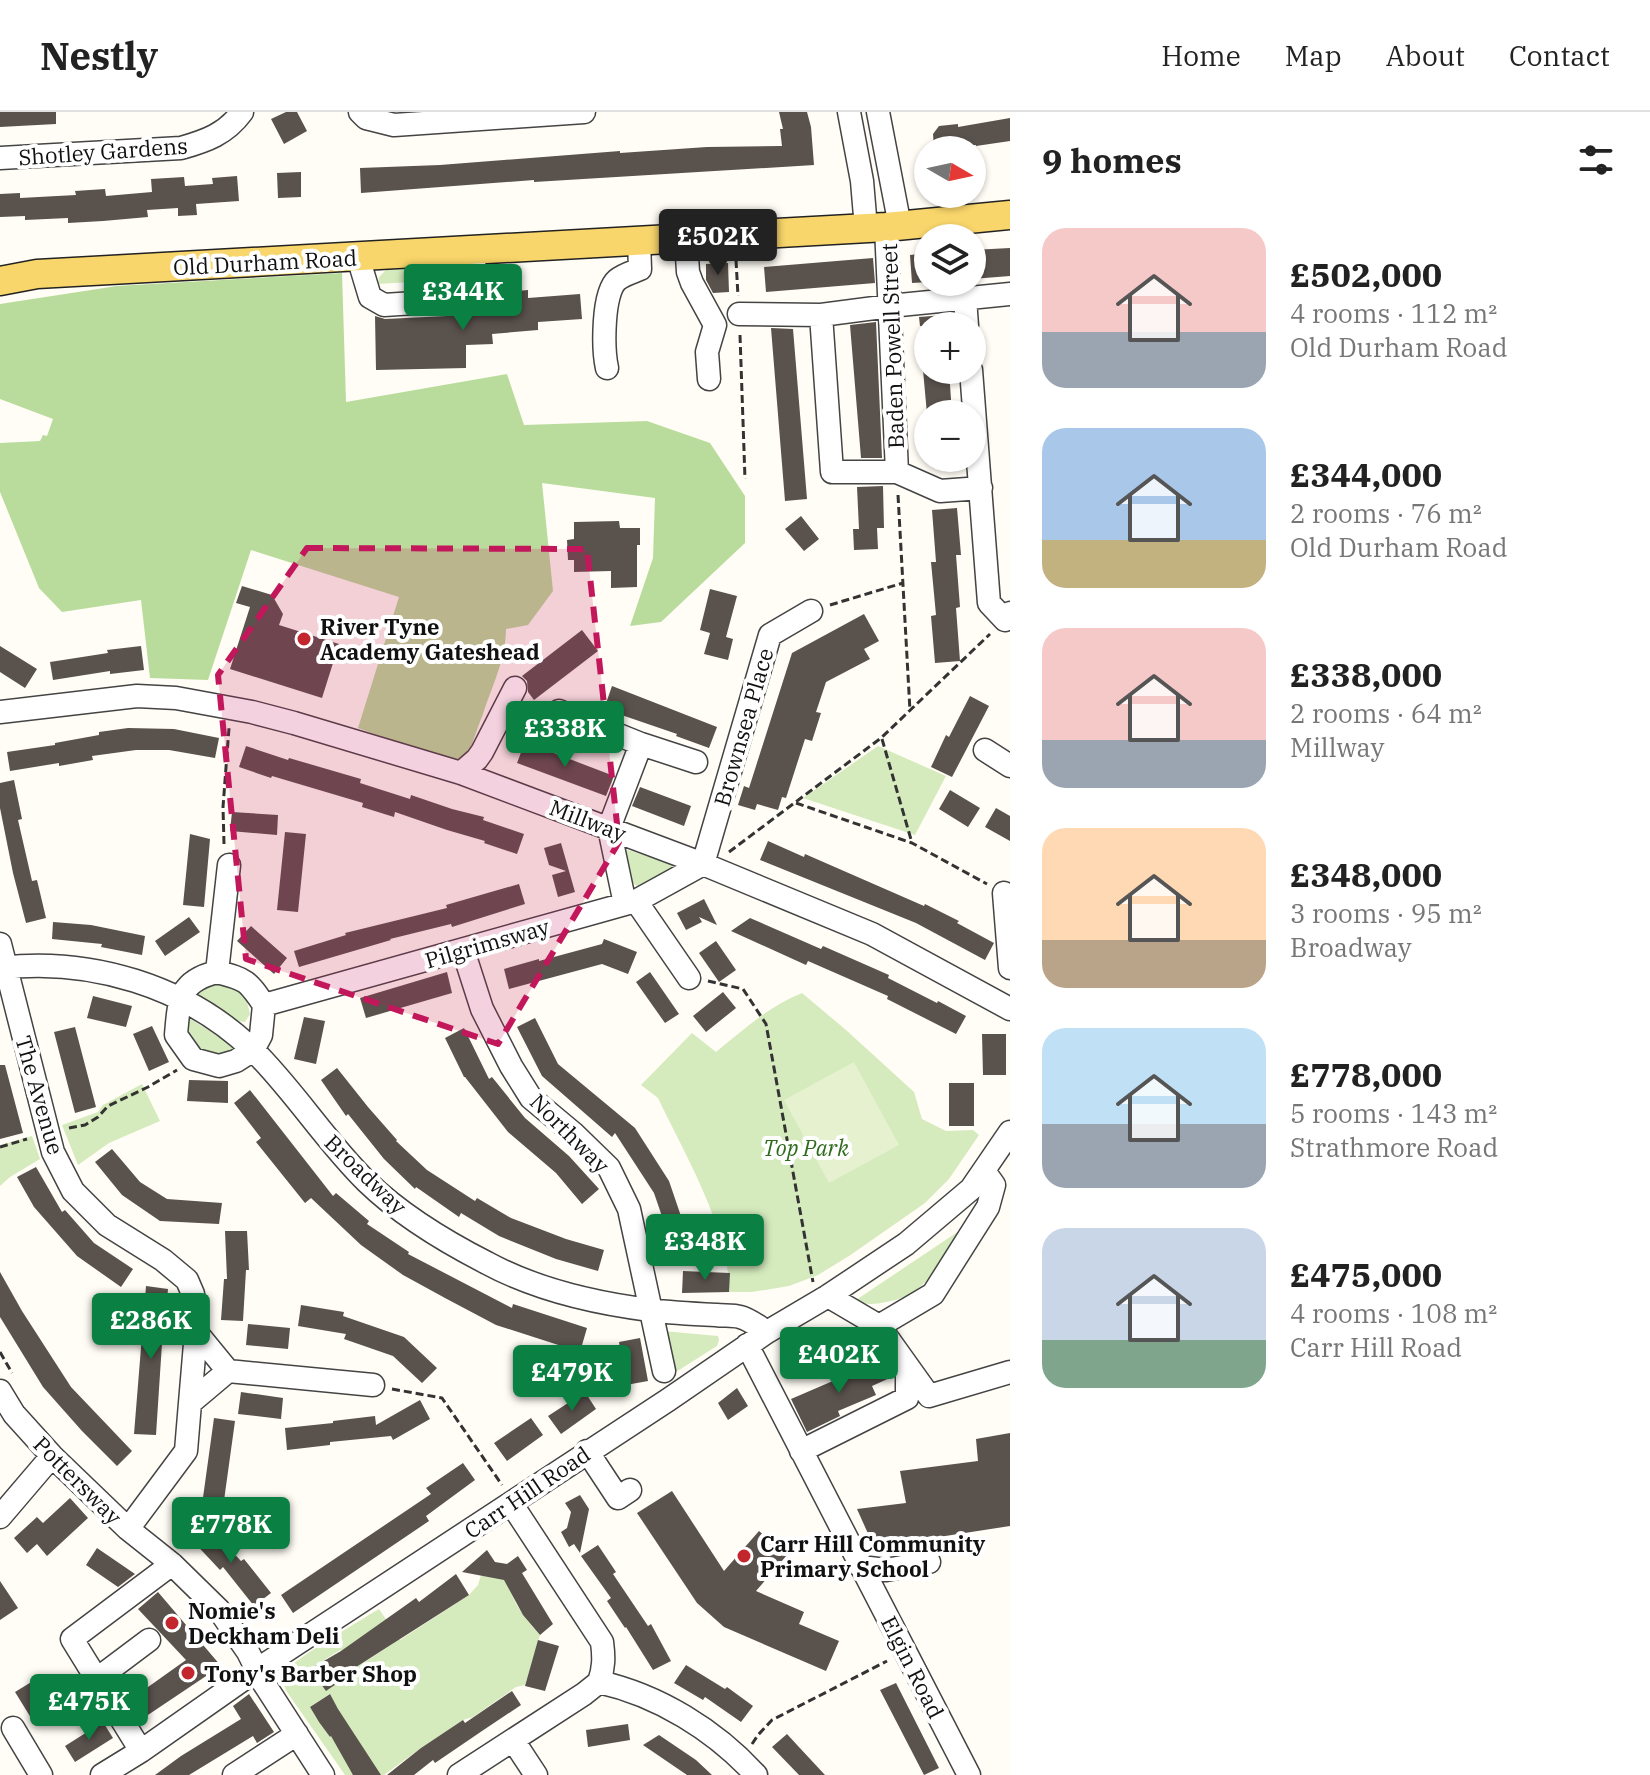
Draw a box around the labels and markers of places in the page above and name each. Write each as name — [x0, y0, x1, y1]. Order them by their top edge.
pin: £502K — [662, 209, 774, 277]
pin: £344K — [407, 264, 519, 332]
place label: River Tyne Academy Gateshead — [320, 612, 540, 666]
marker: River Tyne Academy Gateshead — [295, 630, 313, 648]
pin: £338K — [509, 701, 621, 769]
pin: £348K — [649, 1214, 761, 1282]
pin: £286K — [95, 1293, 207, 1361]
pin: £402K — [783, 1327, 895, 1395]
pin: £479K — [516, 1345, 628, 1413]
pin: £778K — [175, 1497, 287, 1565]
place label: Carr Hill Community Primary School — [760, 1529, 986, 1583]
marker: Carr Hill Community Primary School — [735, 1547, 753, 1565]
place label: Nomie's Deckham Deli — [188, 1596, 339, 1650]
marker: Nomie's Deckham Deli — [163, 1614, 181, 1632]
place label: Tony's Barber Shop — [204, 1659, 417, 1688]
marker: Tony's Barber Shop — [179, 1664, 197, 1682]
pin: £475K — [33, 1674, 145, 1742]

